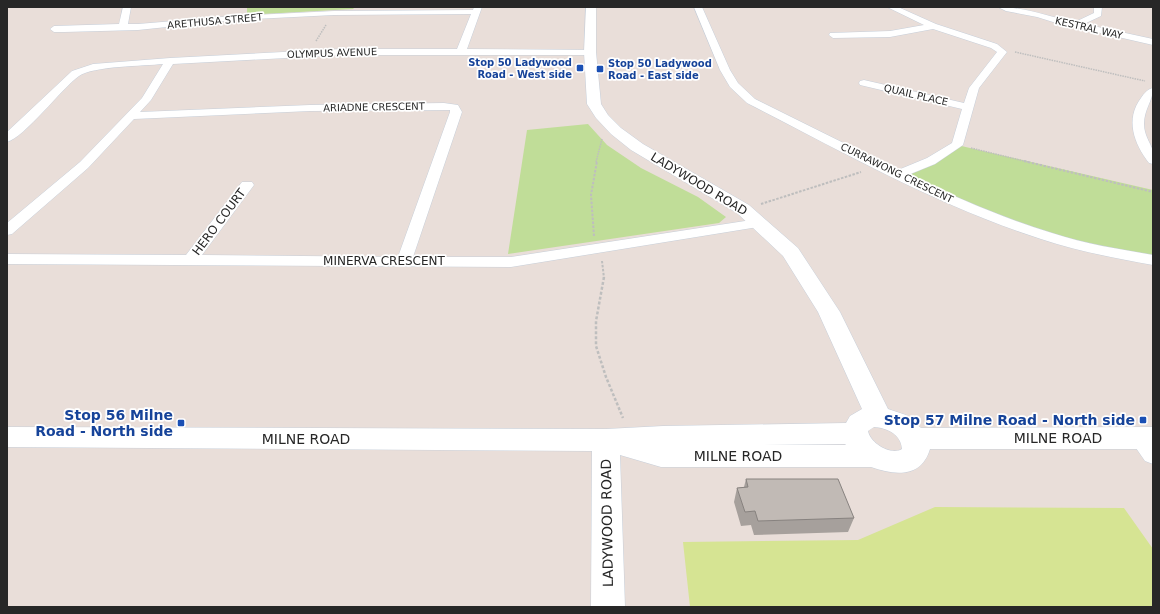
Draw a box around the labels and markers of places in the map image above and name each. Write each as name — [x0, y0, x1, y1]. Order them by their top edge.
place label: Stop 50 Ladywood Road - West side — [468, 57, 572, 80]
place label: Stop 50 Ladywood Road - East side — [608, 58, 712, 81]
marker: Stop 50 Ladywood Road - West side — [575, 63, 585, 73]
marker: Stop 50 Ladywood Road - East side — [595, 64, 605, 74]
place label: Stop 56 Milne Road - North side — [35, 407, 173, 439]
place label: Stop 57 Milne Road - North side — [884, 412, 1135, 428]
marker: Stop 57 Milne Road - North side — [1138, 415, 1148, 425]
marker: Stop 56 Milne Road - North side — [176, 418, 186, 428]

